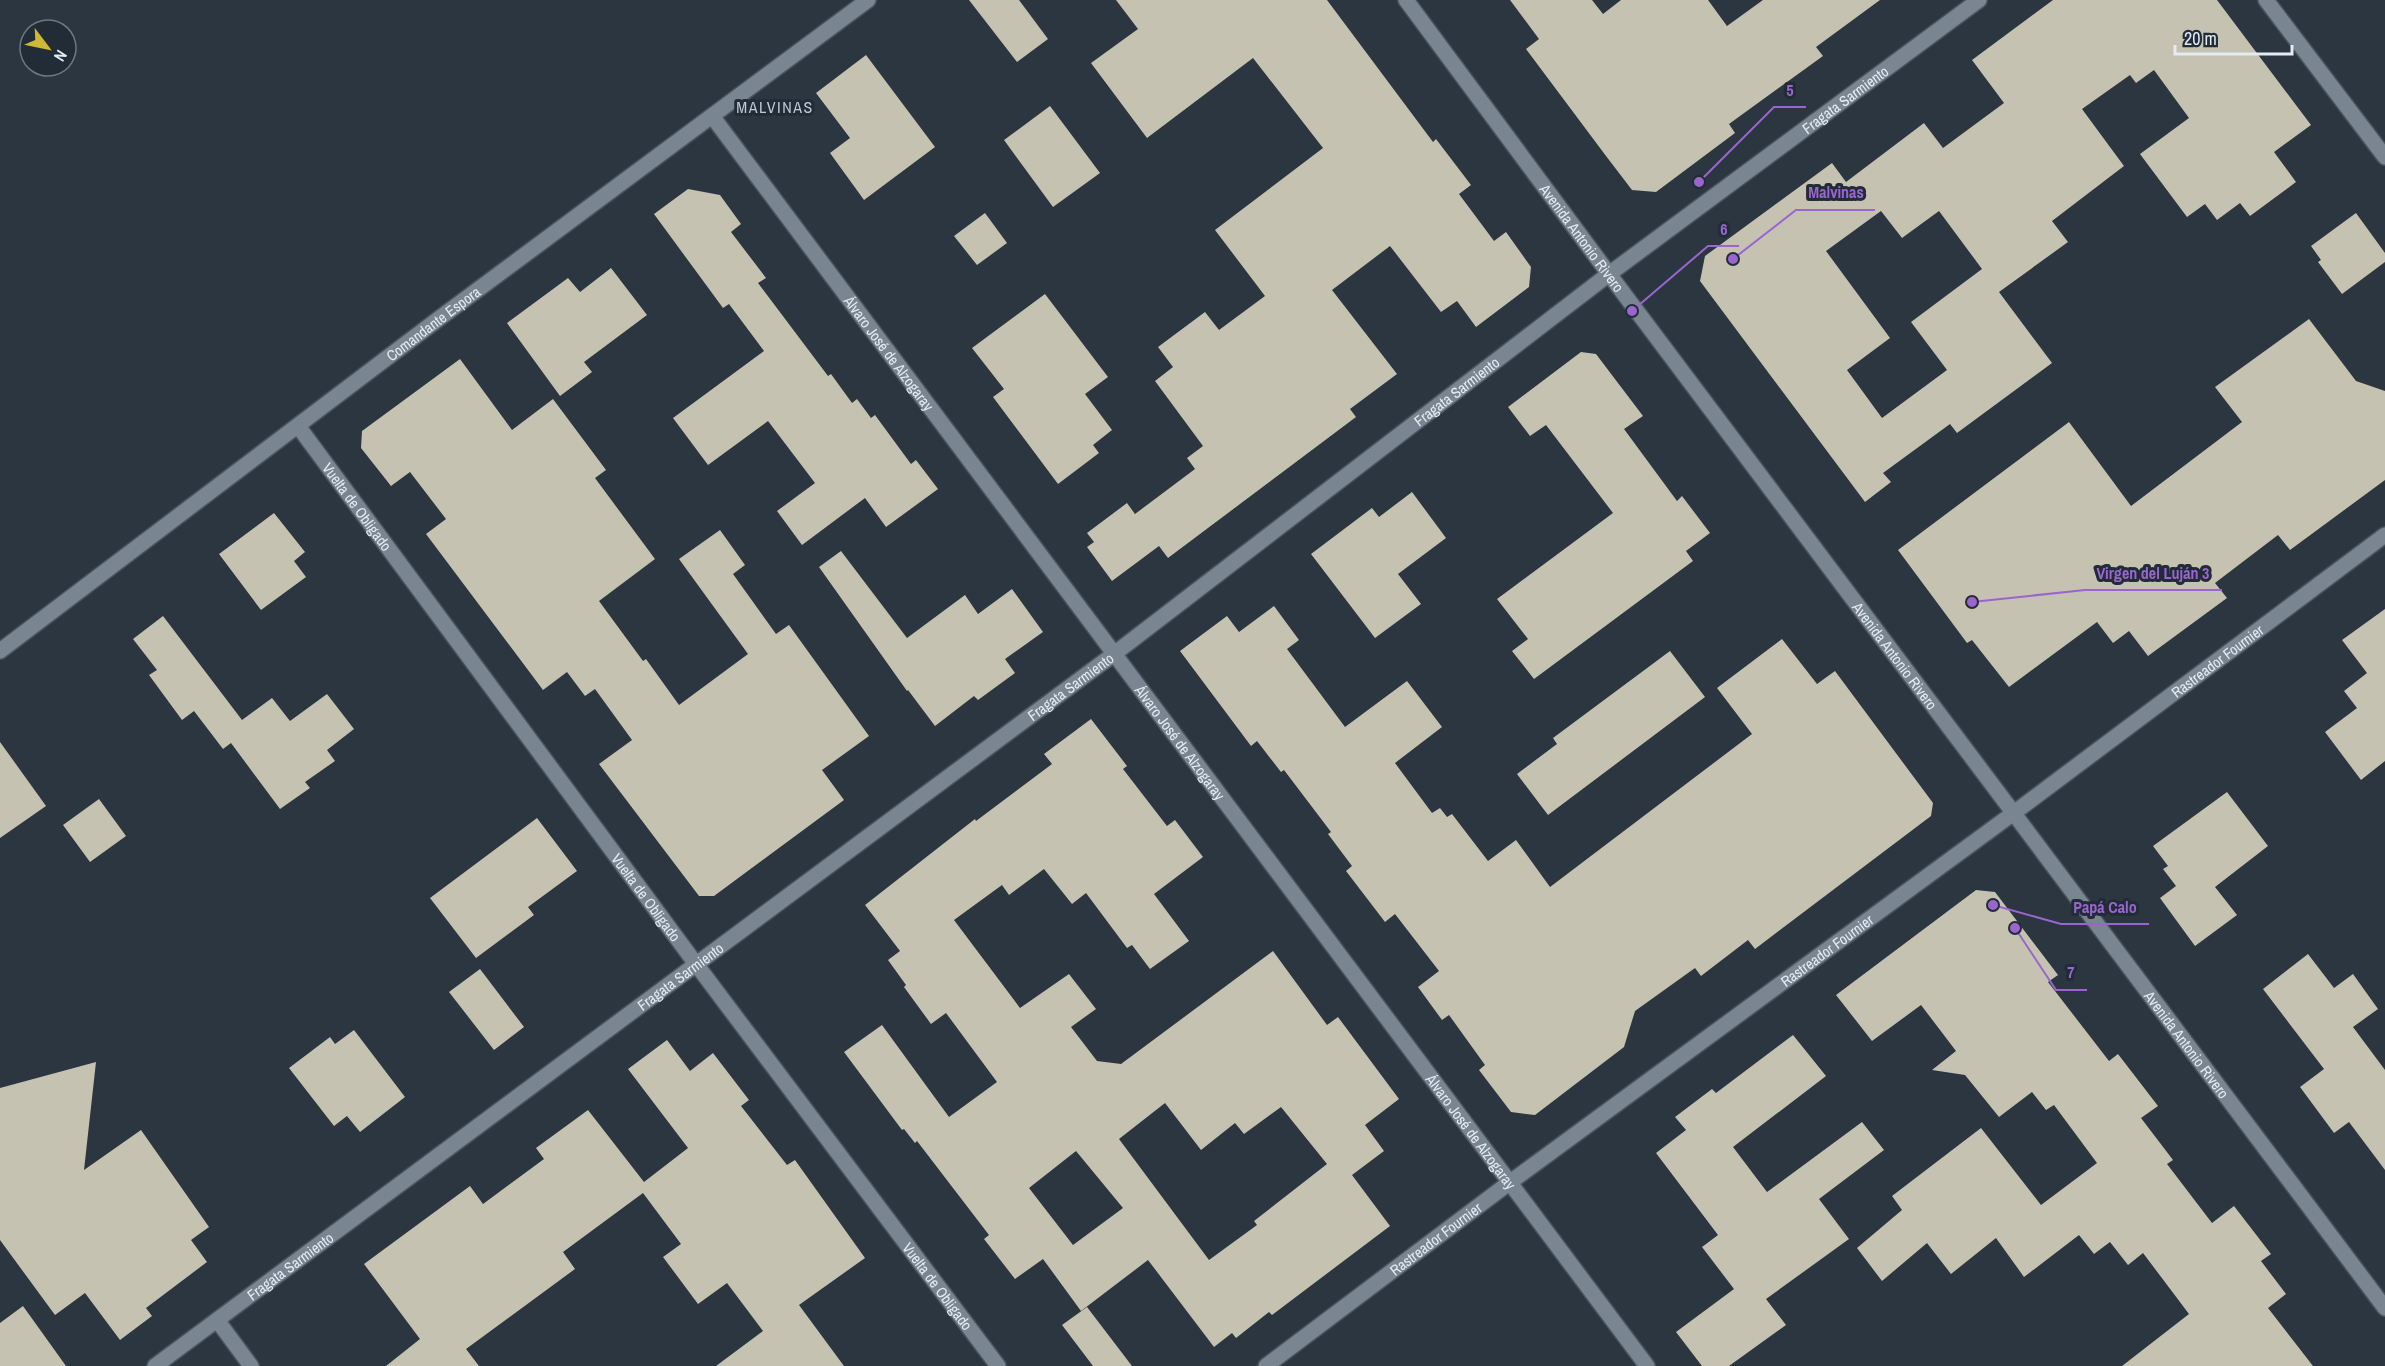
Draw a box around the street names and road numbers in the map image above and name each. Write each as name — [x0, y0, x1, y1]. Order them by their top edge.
street label: Fragata Sarmiento — [1797, 60, 1893, 138]
street label: Avenida Antonio Rivero — [1535, 179, 1629, 296]
street label: Comandante Espora — [382, 281, 485, 366]
street label: Álvaro José de Alzogaray — [839, 290, 940, 416]
street label: Fragata Sarmiento — [1409, 352, 1504, 431]
street label: Vuelta de Obligado — [318, 458, 397, 555]
street label: Avenida Antonio Rivero — [1847, 596, 1943, 714]
street label: Rastreador Fournier — [2167, 619, 2267, 702]
street label: Fragata Sarmiento — [1023, 647, 1118, 725]
street label: Álvaro José de Alzogaray — [1130, 679, 1231, 805]
street label: Vuelta de Obligado — [607, 849, 686, 946]
street label: Rastreador Fournier — [1776, 909, 1877, 991]
street label: Fragata Sarmiento — [633, 937, 728, 1015]
street label: Avenida Antonio Rivero — [2139, 985, 2234, 1103]
street label: Álvaro José de Alzogaray — [1421, 1069, 1522, 1194]
street label: Rastreador Fournier — [1385, 1197, 1486, 1280]
street label: Fragata Sarmiento — [242, 1227, 337, 1305]
street label: Vuelta de Obligado — [898, 1238, 978, 1334]

